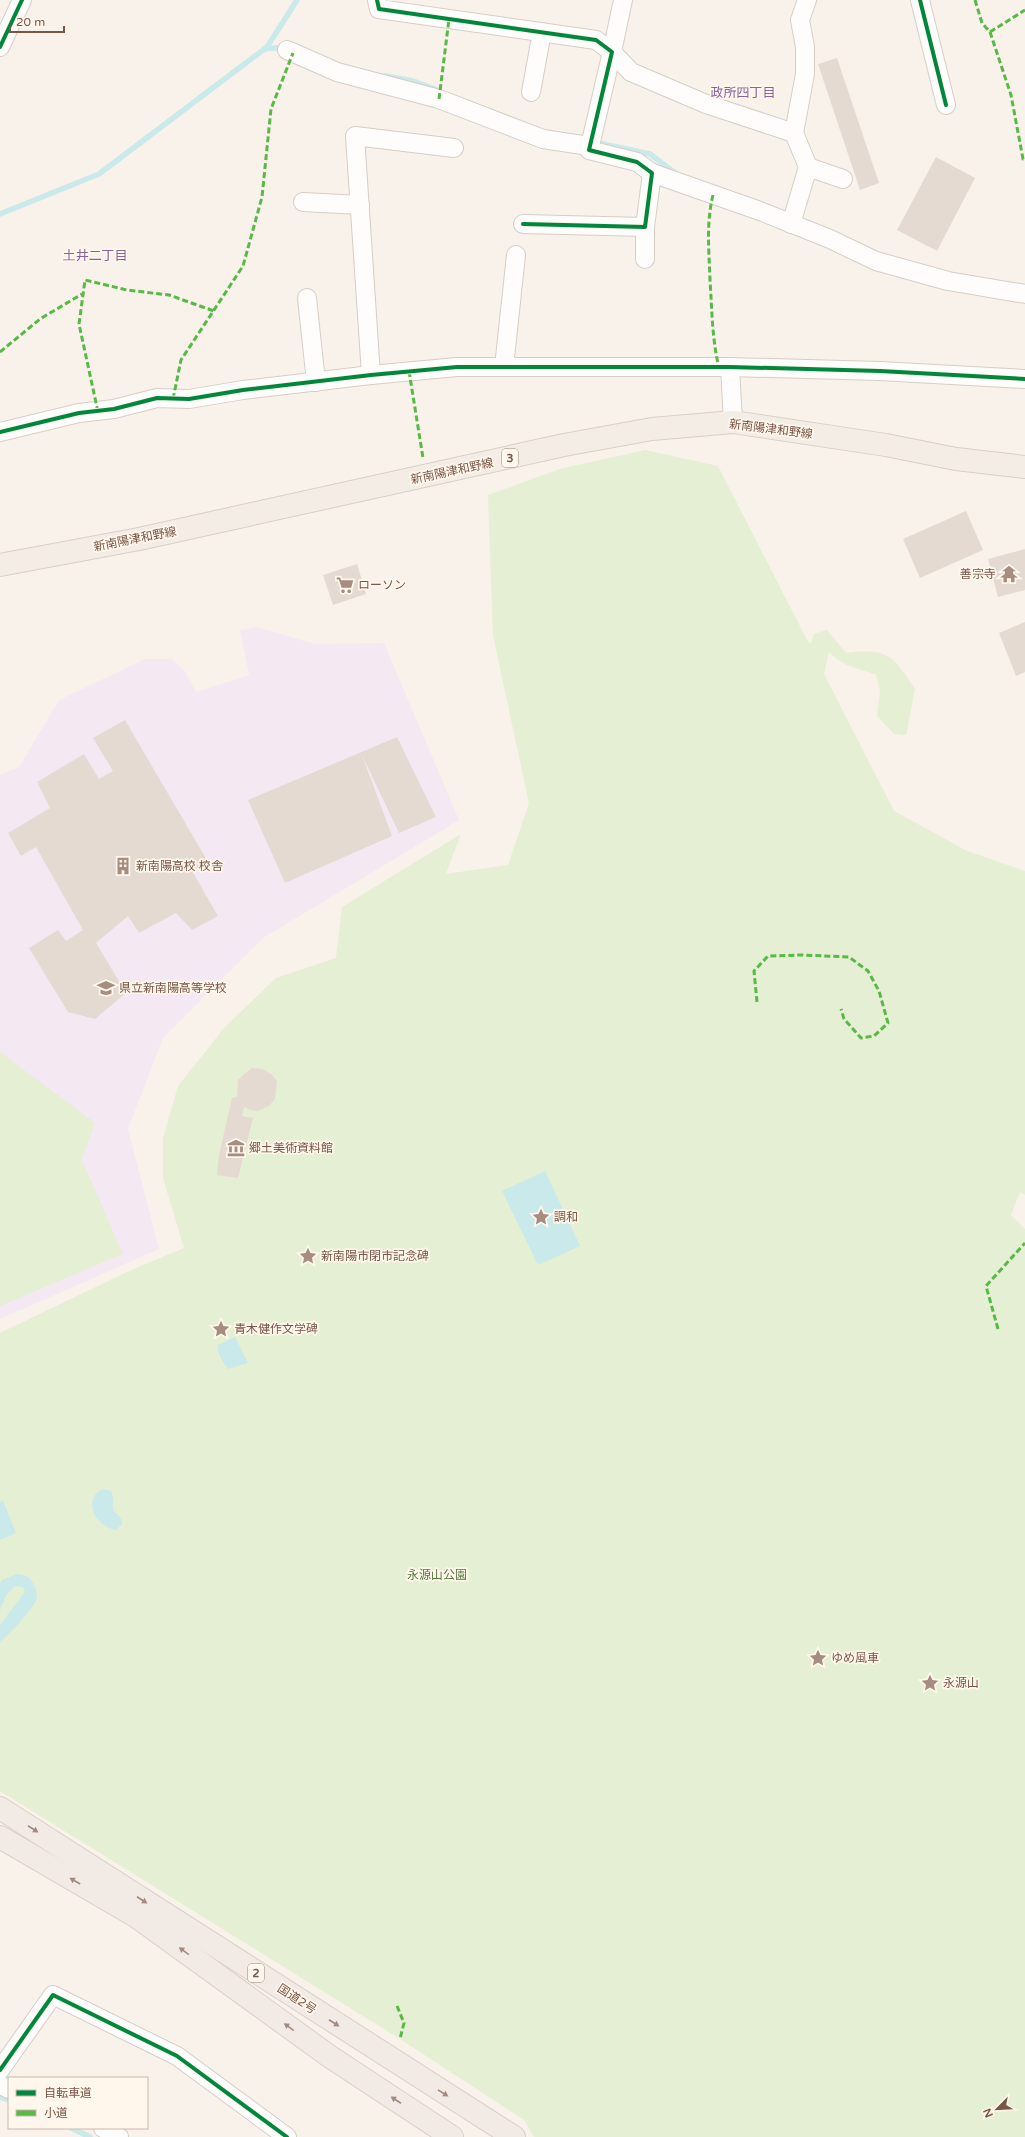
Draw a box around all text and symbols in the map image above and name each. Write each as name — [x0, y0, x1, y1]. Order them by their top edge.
scale bar — [10, 8, 64, 34]
text: 20 m — [16, 15, 45, 29]
district label: 政所四丁目 — [710, 85, 776, 101]
district label: 土井二丁目 — [62, 248, 128, 264]
street label: 新南陽津和野線 — [728, 417, 814, 441]
road number: 3 — [502, 449, 518, 467]
street label: 新南陽津和野線 — [409, 455, 495, 487]
street label: 新南陽津和野線 — [92, 524, 178, 554]
temple icon: 善宗寺 — [999, 564, 1019, 584]
place label: 善宗寺 — [960, 567, 996, 581]
supermarket icon: ローソン — [335, 575, 355, 595]
place label: ローソン — [358, 578, 406, 592]
building icon: 新南陽高校 校舎 — [113, 856, 133, 876]
place label: 新南陽高校 校舎 — [136, 859, 223, 873]
school or university icon: 県立新南陽高等学校 — [96, 978, 116, 998]
place label: 県立新南陽高等学校 — [119, 981, 227, 995]
museum icon: 郷土美術資料館 — [226, 1138, 246, 1158]
place label: 郷土美術資料館 — [249, 1141, 333, 1155]
place icon: 調和 — [531, 1207, 551, 1227]
place label: 調和 — [554, 1210, 578, 1224]
place icon: 新南陽市閉市記念碑 — [298, 1246, 318, 1266]
place label: 新南陽市閉市記念碑 — [321, 1249, 429, 1263]
place icon: 青木健作文学碑 — [211, 1319, 231, 1339]
place label: 青木健作文学碑 — [234, 1322, 318, 1336]
park label: 永源山公園 — [407, 1568, 467, 1582]
place icon: ゆめ風車 — [808, 1648, 828, 1668]
place label: ゆめ風車 — [831, 1651, 879, 1665]
place icon: 永源山 — [920, 1673, 940, 1693]
place label: 永源山 — [943, 1676, 979, 1690]
one-way arrow — [27, 1826, 39, 1833]
one-way arrow — [69, 1877, 81, 1884]
one-way arrow — [137, 1896, 147, 1904]
one-way arrow — [178, 1947, 189, 1955]
road number: 2 — [248, 1964, 264, 1982]
street label: 国道2号 — [275, 1981, 319, 2017]
one-way arrow — [329, 2019, 339, 2027]
one-way arrow — [284, 2023, 294, 2031]
legend — [8, 2077, 148, 2129]
text: 自転車道 — [44, 2086, 92, 2100]
one-way arrow — [438, 2089, 448, 2097]
north arrow — [977, 2089, 1017, 2129]
one-way arrow — [390, 2097, 402, 2104]
text: 小道 — [44, 2106, 68, 2120]
text: N — [981, 2106, 996, 2120]

